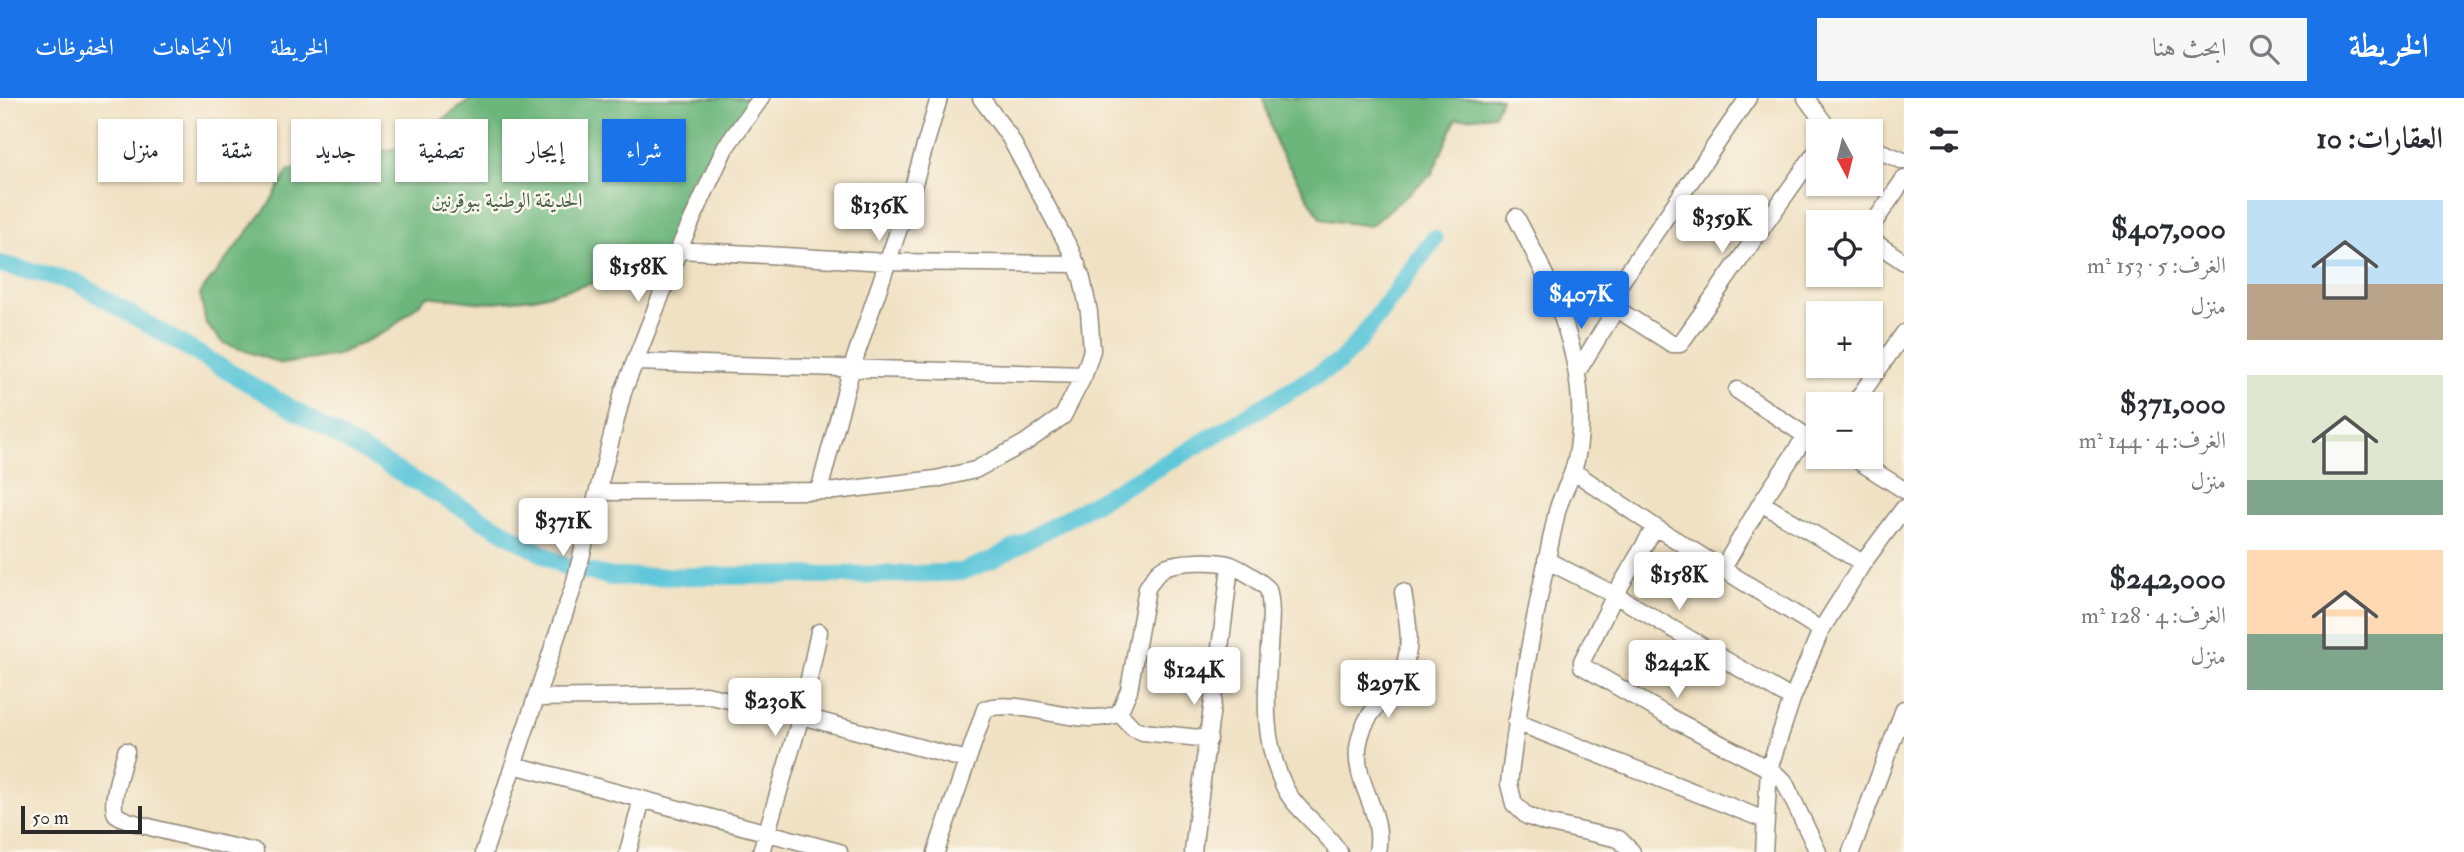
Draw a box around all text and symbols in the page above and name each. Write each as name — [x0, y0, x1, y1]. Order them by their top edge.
search box — [1817, 18, 2307, 81]
text: الخريطة — [2349, 26, 2429, 67]
icon: search — [2245, 30, 2283, 68]
text: المحفوظات — [35, 32, 114, 63]
text: الاتجاهات — [152, 32, 232, 63]
text: الخريطة — [270, 32, 329, 63]
text: ابحث هنا — [2152, 32, 2227, 64]
chip: منزل — [98, 119, 183, 182]
chip: شقة — [197, 119, 277, 182]
chip: جديد — [291, 119, 381, 182]
chip: تصفية — [395, 119, 488, 182]
chip: إيجار — [502, 119, 588, 182]
chip: شراء — [602, 119, 686, 182]
north arrow — [1806, 119, 1883, 196]
map controls — [1806, 119, 1883, 469]
text: العقارات: 10 — [2316, 120, 2443, 157]
icon: filters — [1925, 121, 1963, 159]
pin: $136K — [830, 184, 928, 243]
park label: الحديقة الوطنية ببوقرنين — [431, 187, 583, 214]
text: $136K — [850, 191, 908, 220]
pin: $359K — [1673, 195, 1771, 255]
text: $359K — [1692, 203, 1752, 232]
button: locate — [1806, 210, 1883, 287]
text: $407,000 — [2111, 210, 2226, 247]
icon: home — [2303, 228, 2387, 312]
pin: $158K — [589, 244, 687, 304]
text: الغرف: 5 · 153 m² — [2087, 251, 2226, 280]
text: $158K — [609, 252, 667, 281]
pin: $407K — [1532, 272, 1630, 331]
text: $407K — [1549, 279, 1613, 308]
text: منزل — [2191, 292, 2226, 321]
button: + — [1806, 301, 1883, 378]
text: $371,000 — [2120, 385, 2226, 422]
button: − — [1806, 392, 1883, 469]
icon: home — [2303, 403, 2387, 487]
text: الغرف: 4 · 144 m² — [2079, 426, 2226, 455]
text: منزل — [2191, 467, 2226, 496]
pin: $371K — [514, 498, 612, 558]
text: $371K — [535, 506, 591, 535]
pin: $158K — [1630, 552, 1728, 612]
text: $158K — [1650, 560, 1708, 589]
text: $242,000 — [2109, 560, 2226, 597]
icon: home — [2303, 578, 2387, 662]
text: الغرف: 4 · 128 m² — [2081, 601, 2226, 630]
pin: $242K — [1628, 640, 1726, 700]
text: منزل — [2191, 642, 2226, 671]
pin: $124K — [1145, 648, 1243, 707]
text: $242K — [1645, 648, 1709, 677]
text: $124K — [1163, 655, 1225, 684]
pin: $297K — [1339, 660, 1437, 720]
text: $297K — [1356, 668, 1420, 697]
pin: $230K — [726, 678, 824, 738]
text: $230K — [744, 686, 806, 715]
scale bar — [21, 803, 142, 835]
text: 50 m — [32, 806, 69, 830]

